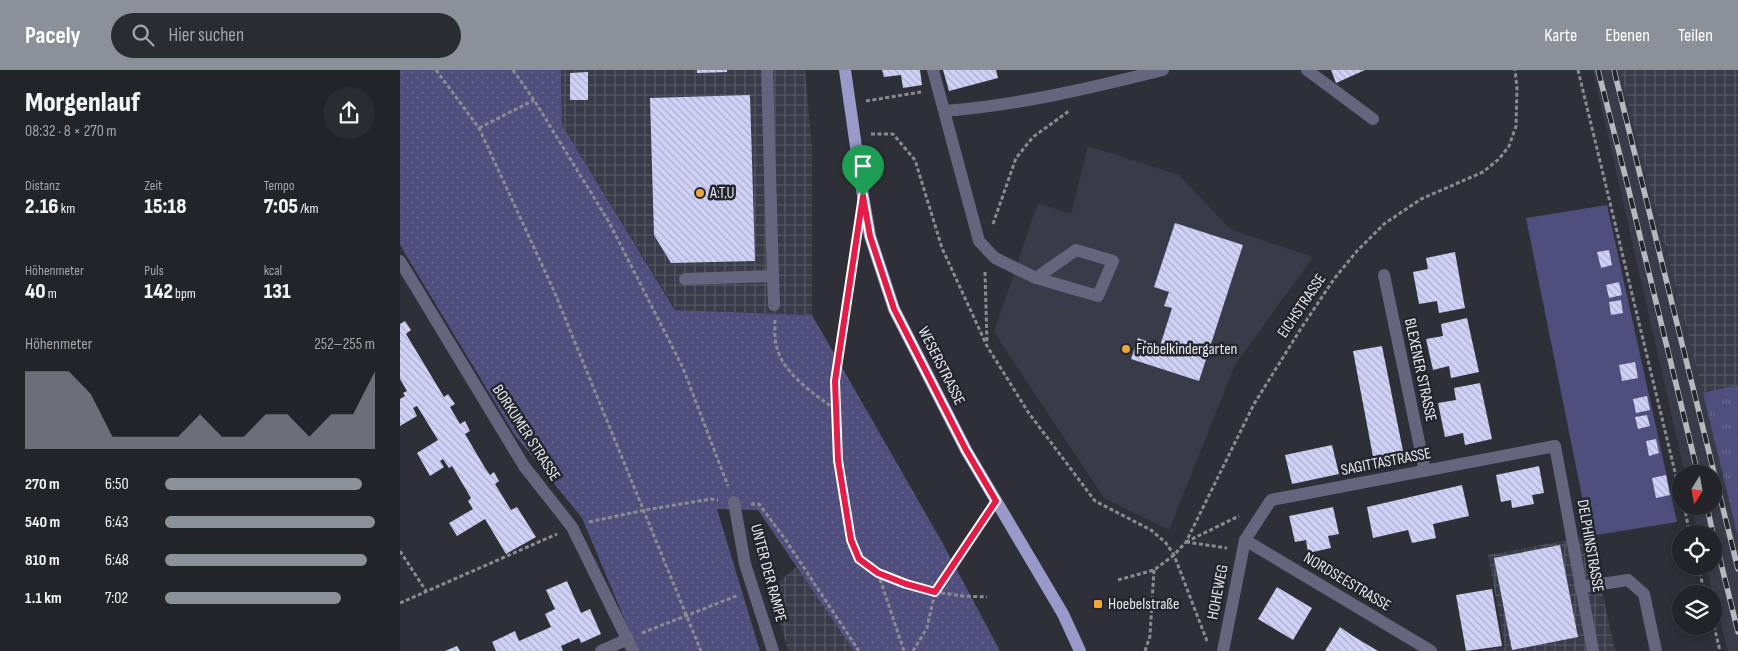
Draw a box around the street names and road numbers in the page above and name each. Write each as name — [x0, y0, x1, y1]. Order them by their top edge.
street label: EICHSTRASSE — [1274, 270, 1330, 342]
street label: BLEXENER STRASSE — [1400, 317, 1440, 423]
street label: WESERSTRASSE — [913, 324, 969, 408]
street label: BORKUMER STRASSE — [488, 381, 564, 485]
street label: SAGITTASTRASSE — [1339, 444, 1433, 480]
street label: DELPHINSTRASSE — [1572, 498, 1608, 594]
street label: UNTER DER RAMPE — [746, 522, 790, 624]
street label: NORDSEESTRASSE — [1300, 548, 1394, 616]
street label: HOHEWEG — [1203, 563, 1233, 621]

